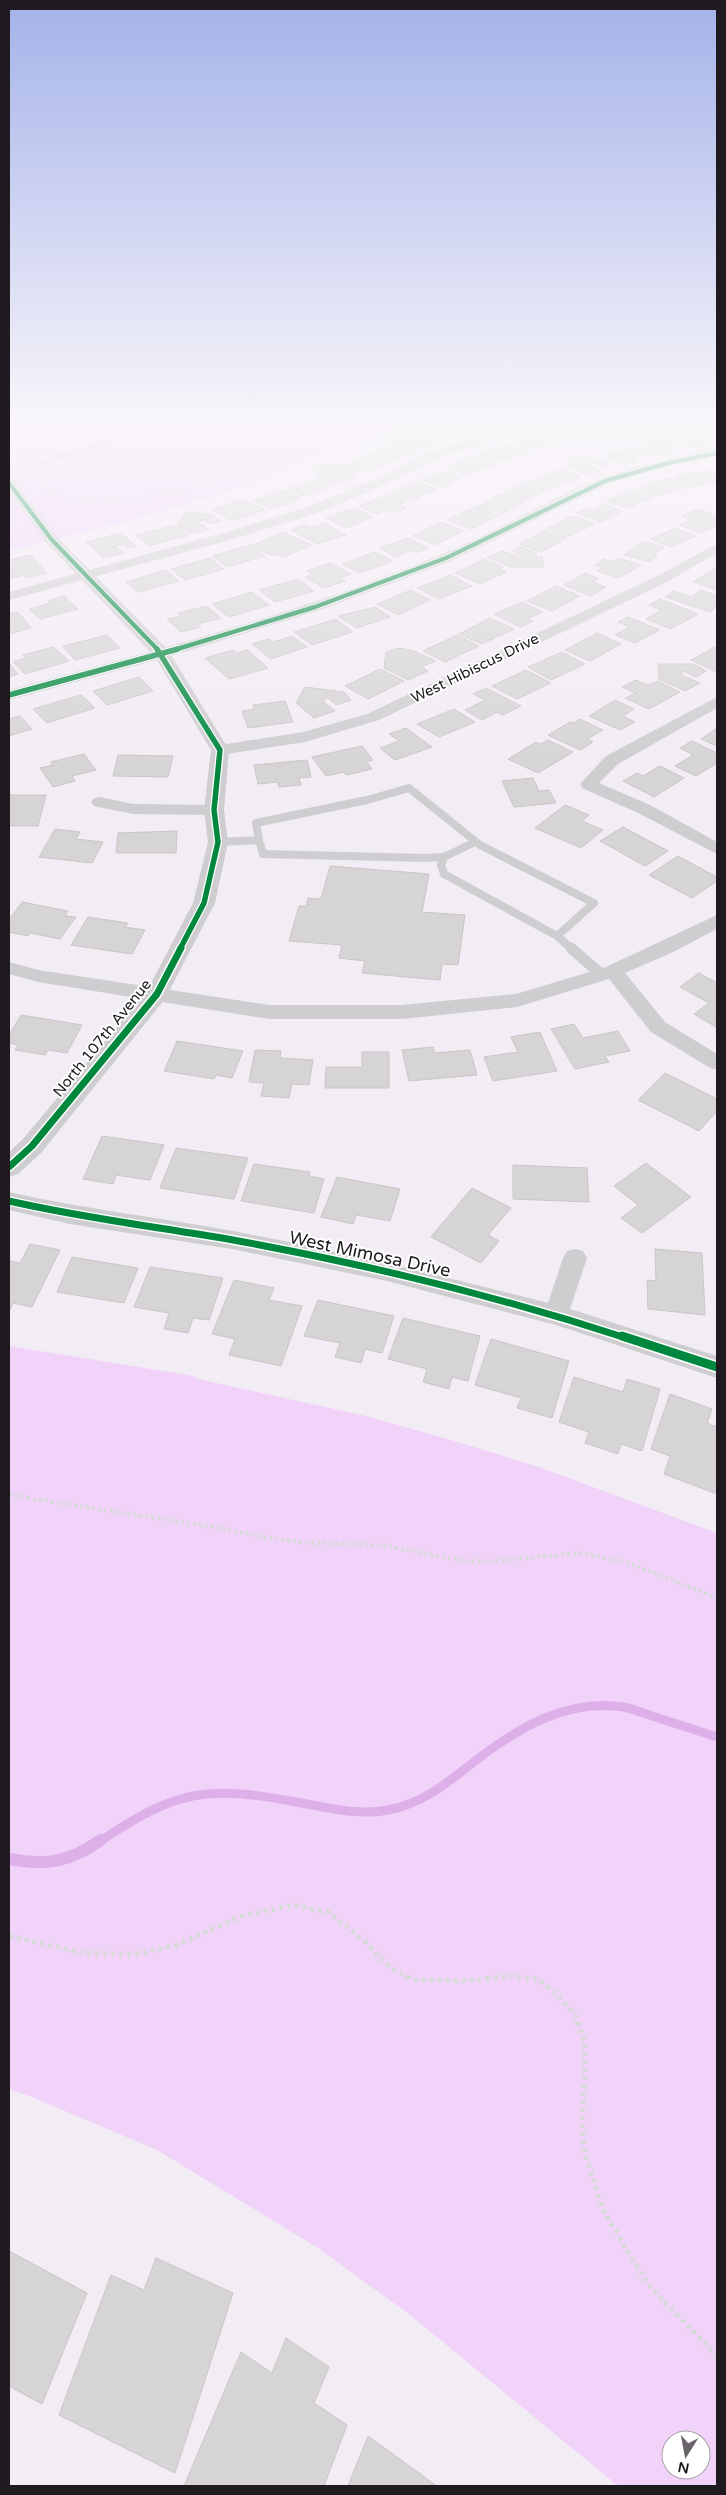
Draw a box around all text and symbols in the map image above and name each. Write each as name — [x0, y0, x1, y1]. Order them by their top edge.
street label: West Hibiscus Drive — [408, 629, 542, 707]
street label: North 107th Avenue — [49, 976, 155, 1100]
street label: West Mimosa Drive — [287, 1226, 453, 1282]
north arrow — [661, 2430, 711, 2480]
text: N — [676, 2458, 691, 2477]

